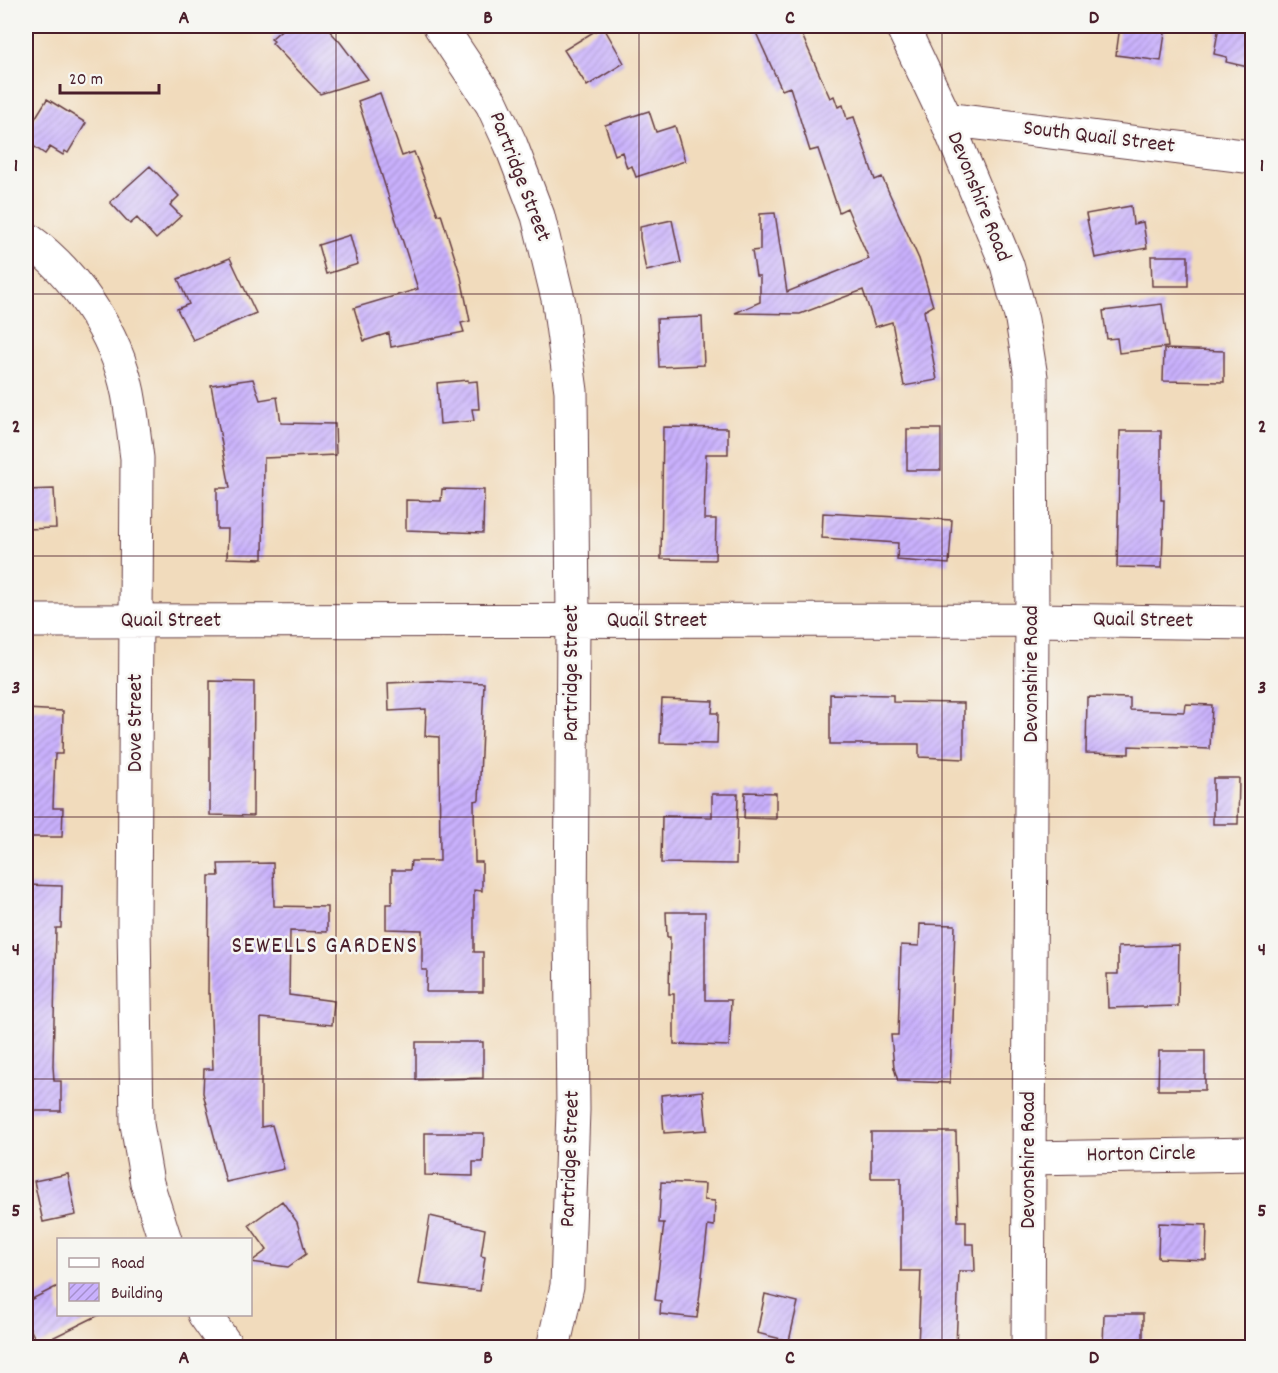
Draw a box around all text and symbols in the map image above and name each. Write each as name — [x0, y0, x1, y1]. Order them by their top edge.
text: A — [179, 5, 190, 33]
text: B — [483, 5, 493, 33]
text: C — [785, 5, 795, 33]
text: D — [1089, 5, 1100, 33]
scale bar — [60, 57, 159, 95]
text: 20 m — [69, 68, 103, 93]
street label: Partridge Street — [480, 108, 558, 246]
street label: South Quail Street — [1021, 113, 1177, 163]
street label: Devonshire Road — [938, 127, 1018, 267]
text: 1 — [14, 153, 18, 181]
text: 1 — [1260, 153, 1264, 181]
text: 2 — [12, 414, 20, 442]
text: 2 — [1258, 414, 1266, 442]
street label: Partridge Street — [557, 605, 588, 741]
street label: Devonshire Road — [1017, 605, 1048, 743]
street label: Quail Street — [1093, 605, 1193, 637]
street label: Quail Street — [121, 606, 221, 637]
street label: Quail Street — [607, 606, 707, 637]
street label: Dove Street — [121, 674, 152, 772]
text: 3 — [12, 675, 20, 703]
text: 3 — [1258, 675, 1266, 703]
district label: SEWELLS GARDENS — [232, 930, 419, 964]
text: 4 — [12, 937, 20, 965]
text: 4 — [1258, 937, 1266, 965]
street label: Partridge Street — [553, 1090, 589, 1228]
street label: Devonshire Road — [1014, 1091, 1045, 1229]
street label: Horton Circle — [1086, 1139, 1196, 1171]
text: 5 — [11, 1198, 21, 1226]
text: 5 — [1257, 1198, 1267, 1226]
legend — [57, 1238, 252, 1316]
text: Road — [111, 1252, 145, 1277]
text: Building — [111, 1282, 163, 1307]
text: A — [179, 1345, 190, 1373]
text: B — [483, 1345, 493, 1373]
text: C — [785, 1345, 795, 1373]
text: D — [1089, 1345, 1100, 1373]

